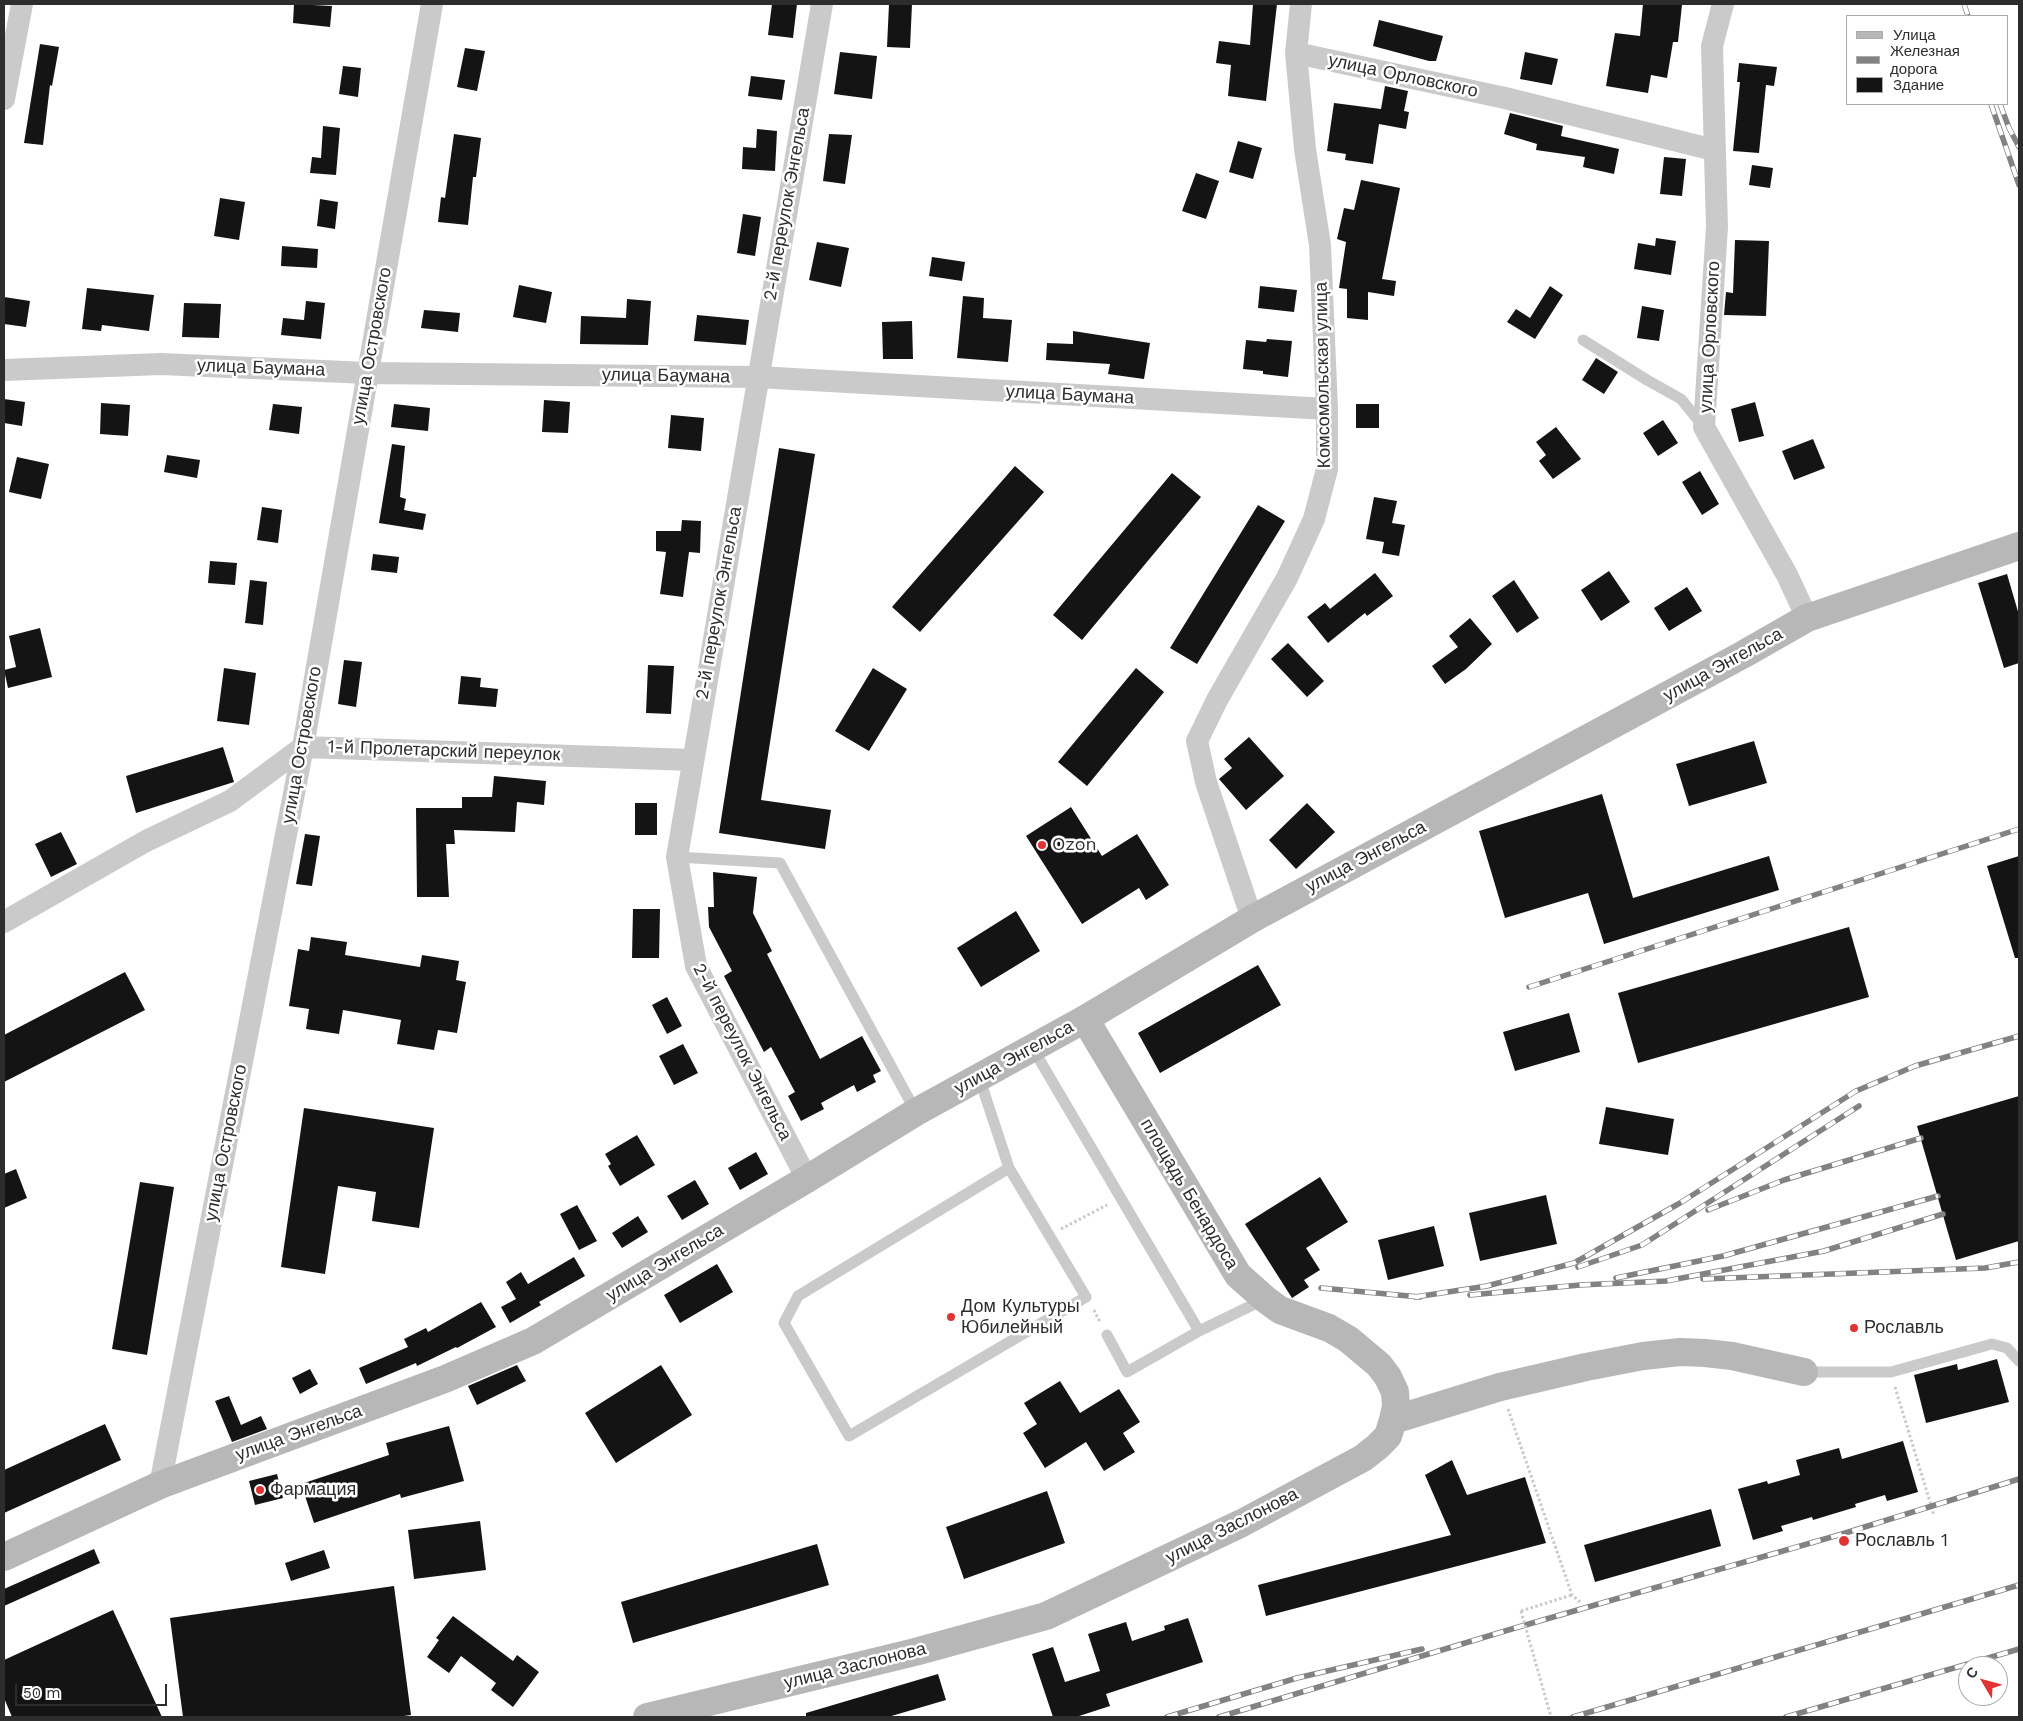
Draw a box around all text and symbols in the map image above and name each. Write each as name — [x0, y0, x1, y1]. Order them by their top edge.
legend — [1846, 15, 2008, 105]
text: Улица — [1893, 26, 1936, 44]
text: Железная дорога — [1890, 42, 1960, 78]
street label: улица Орловского — [1326, 50, 1480, 102]
text: Здание — [1893, 76, 1944, 94]
street label: 2-й переулок Энгельса — [759, 106, 815, 302]
street label: улица Орловского — [1695, 260, 1725, 414]
street label: улица Островского — [348, 266, 396, 426]
street label: Комсомольская улица — [1311, 282, 1335, 468]
street label: улица Баумана — [196, 355, 326, 381]
street label: улица Баумана — [602, 364, 730, 388]
street label: улица Баумана — [1005, 381, 1135, 409]
street label: 2-й переулок Энгельса — [691, 505, 747, 701]
street label: улица Энгельса — [1660, 623, 1786, 707]
street label: улица Островского — [278, 665, 326, 825]
street label: 1-й Пролетарский переулок — [327, 736, 561, 766]
street label: улица Энгельса — [1302, 816, 1430, 898]
place label: Ozon — [1052, 834, 1097, 856]
marker: Ozon — [1036, 839, 1048, 851]
street label: 2-й переулок Энгельса — [688, 960, 796, 1144]
street label: улица Энгельса — [951, 1016, 1077, 1100]
street label: улица Островского — [200, 1063, 252, 1223]
street label: площадь Бенардоса — [1135, 1115, 1243, 1273]
street label: улица Энгельса — [602, 1219, 728, 1307]
place label: Дом Культуры Юбилейный — [961, 1296, 1080, 1338]
marker: Дом Культуры Юбилейный — [945, 1311, 957, 1323]
place label: Рославль — [1864, 1317, 1944, 1339]
marker: Рославль — [1848, 1322, 1860, 1334]
street label: улица Энгельса — [233, 1400, 365, 1466]
place label: Фармация — [270, 1479, 356, 1501]
street label: улица Заслонова — [1162, 1483, 1302, 1569]
marker: Фармация — [254, 1484, 266, 1496]
place label: Рославль 1 — [1855, 1530, 1948, 1552]
marker: Рославль 1 — [1837, 1534, 1851, 1548]
street label: улица Заслонова — [782, 1638, 928, 1694]
north arrow — [1958, 1656, 2008, 1706]
text: С — [1962, 1664, 1981, 1681]
scale bar — [18, 1674, 170, 1706]
text: 50 m — [23, 1684, 60, 1702]

